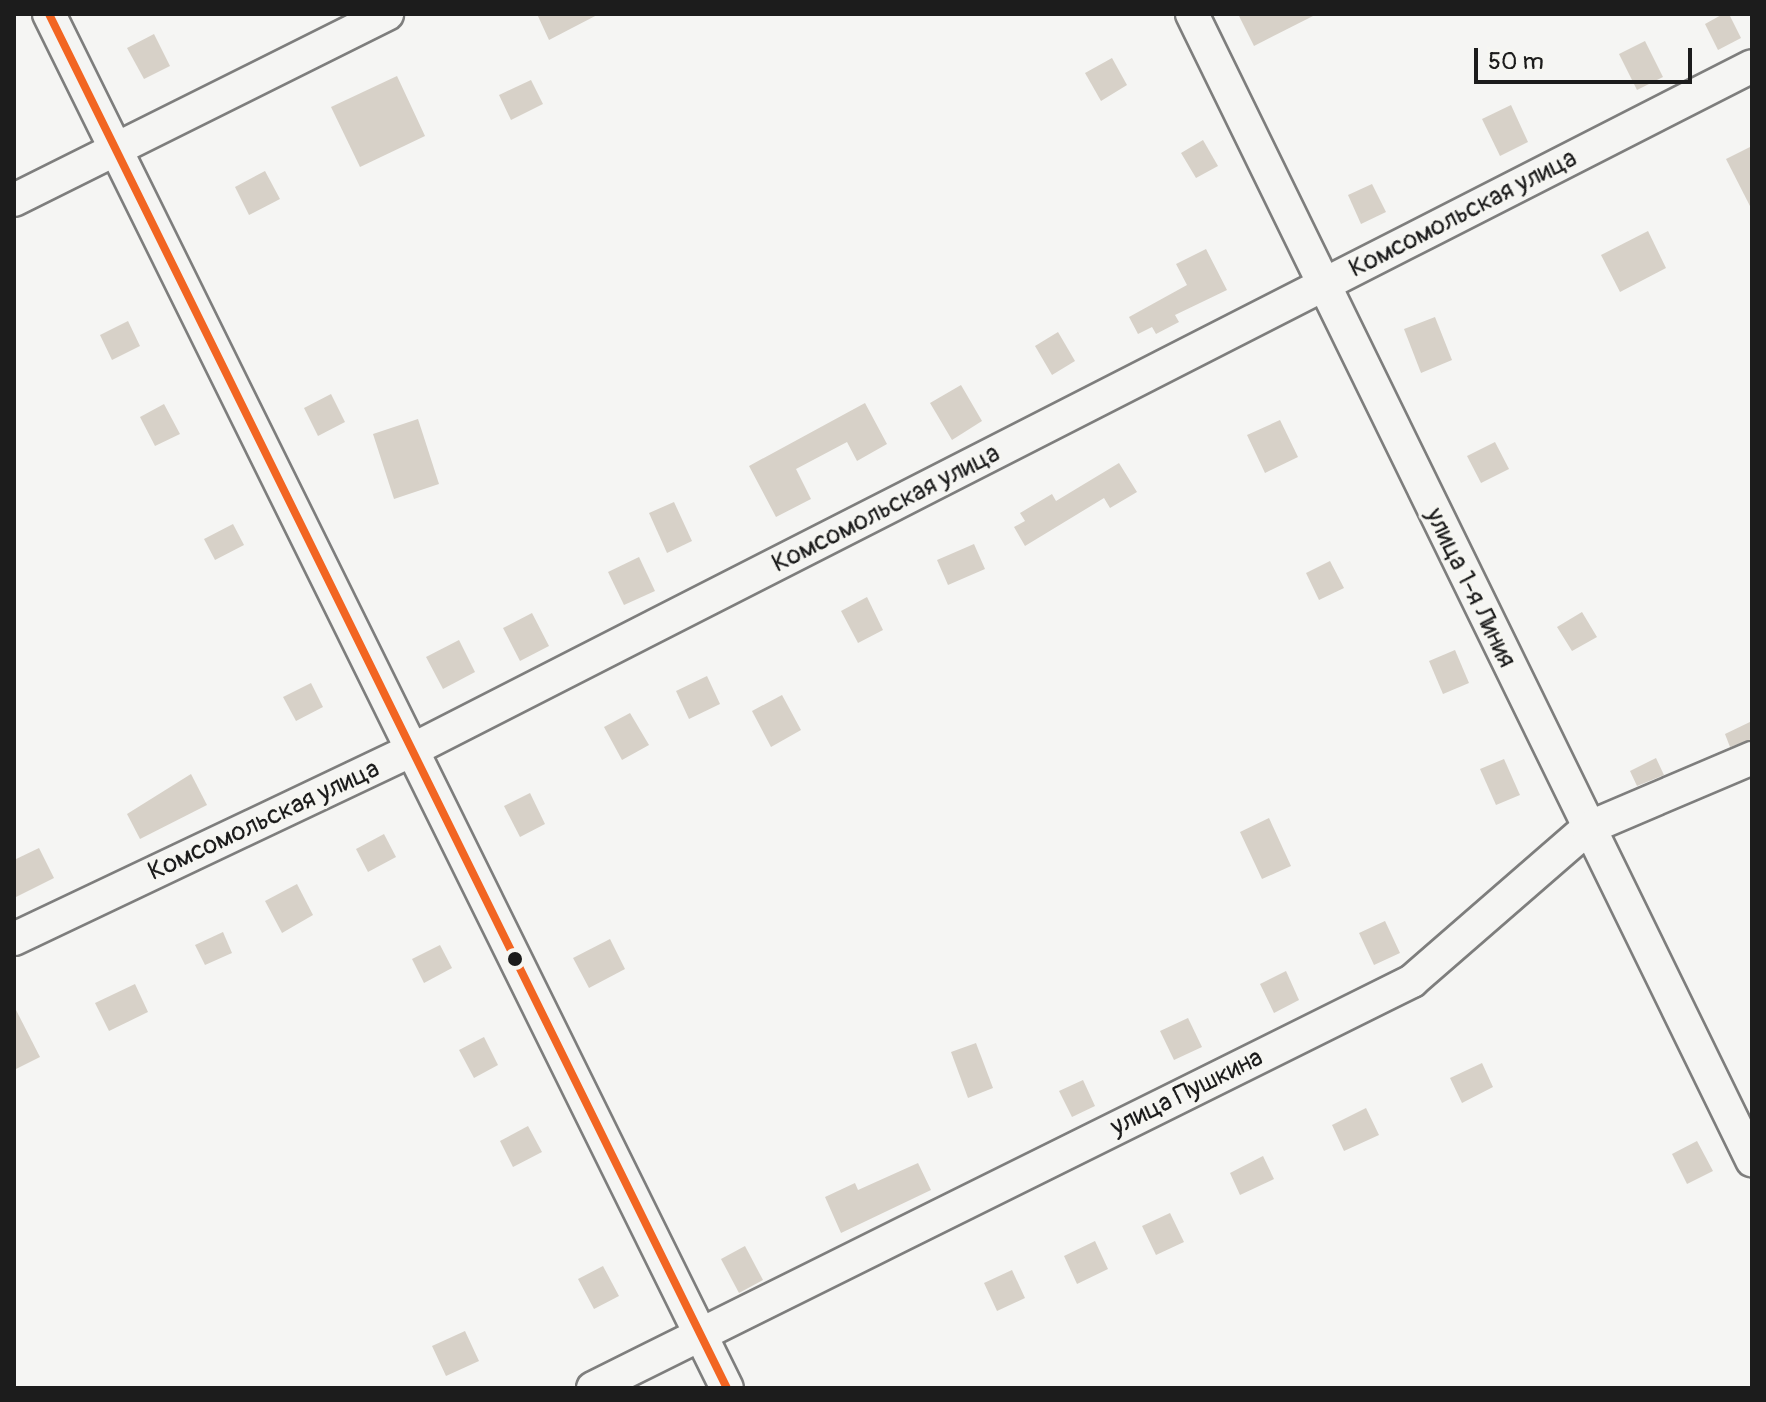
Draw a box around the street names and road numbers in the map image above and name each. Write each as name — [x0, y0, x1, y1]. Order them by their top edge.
street label: Комсомольская улица — [1344, 143, 1582, 285]
street label: Комсомольская улица — [767, 438, 1005, 580]
street label: улица 1-я Линия — [1418, 503, 1522, 673]
street label: Комсомольская улица — [144, 754, 384, 888]
street label: улица Пушкина — [1106, 1043, 1268, 1143]

